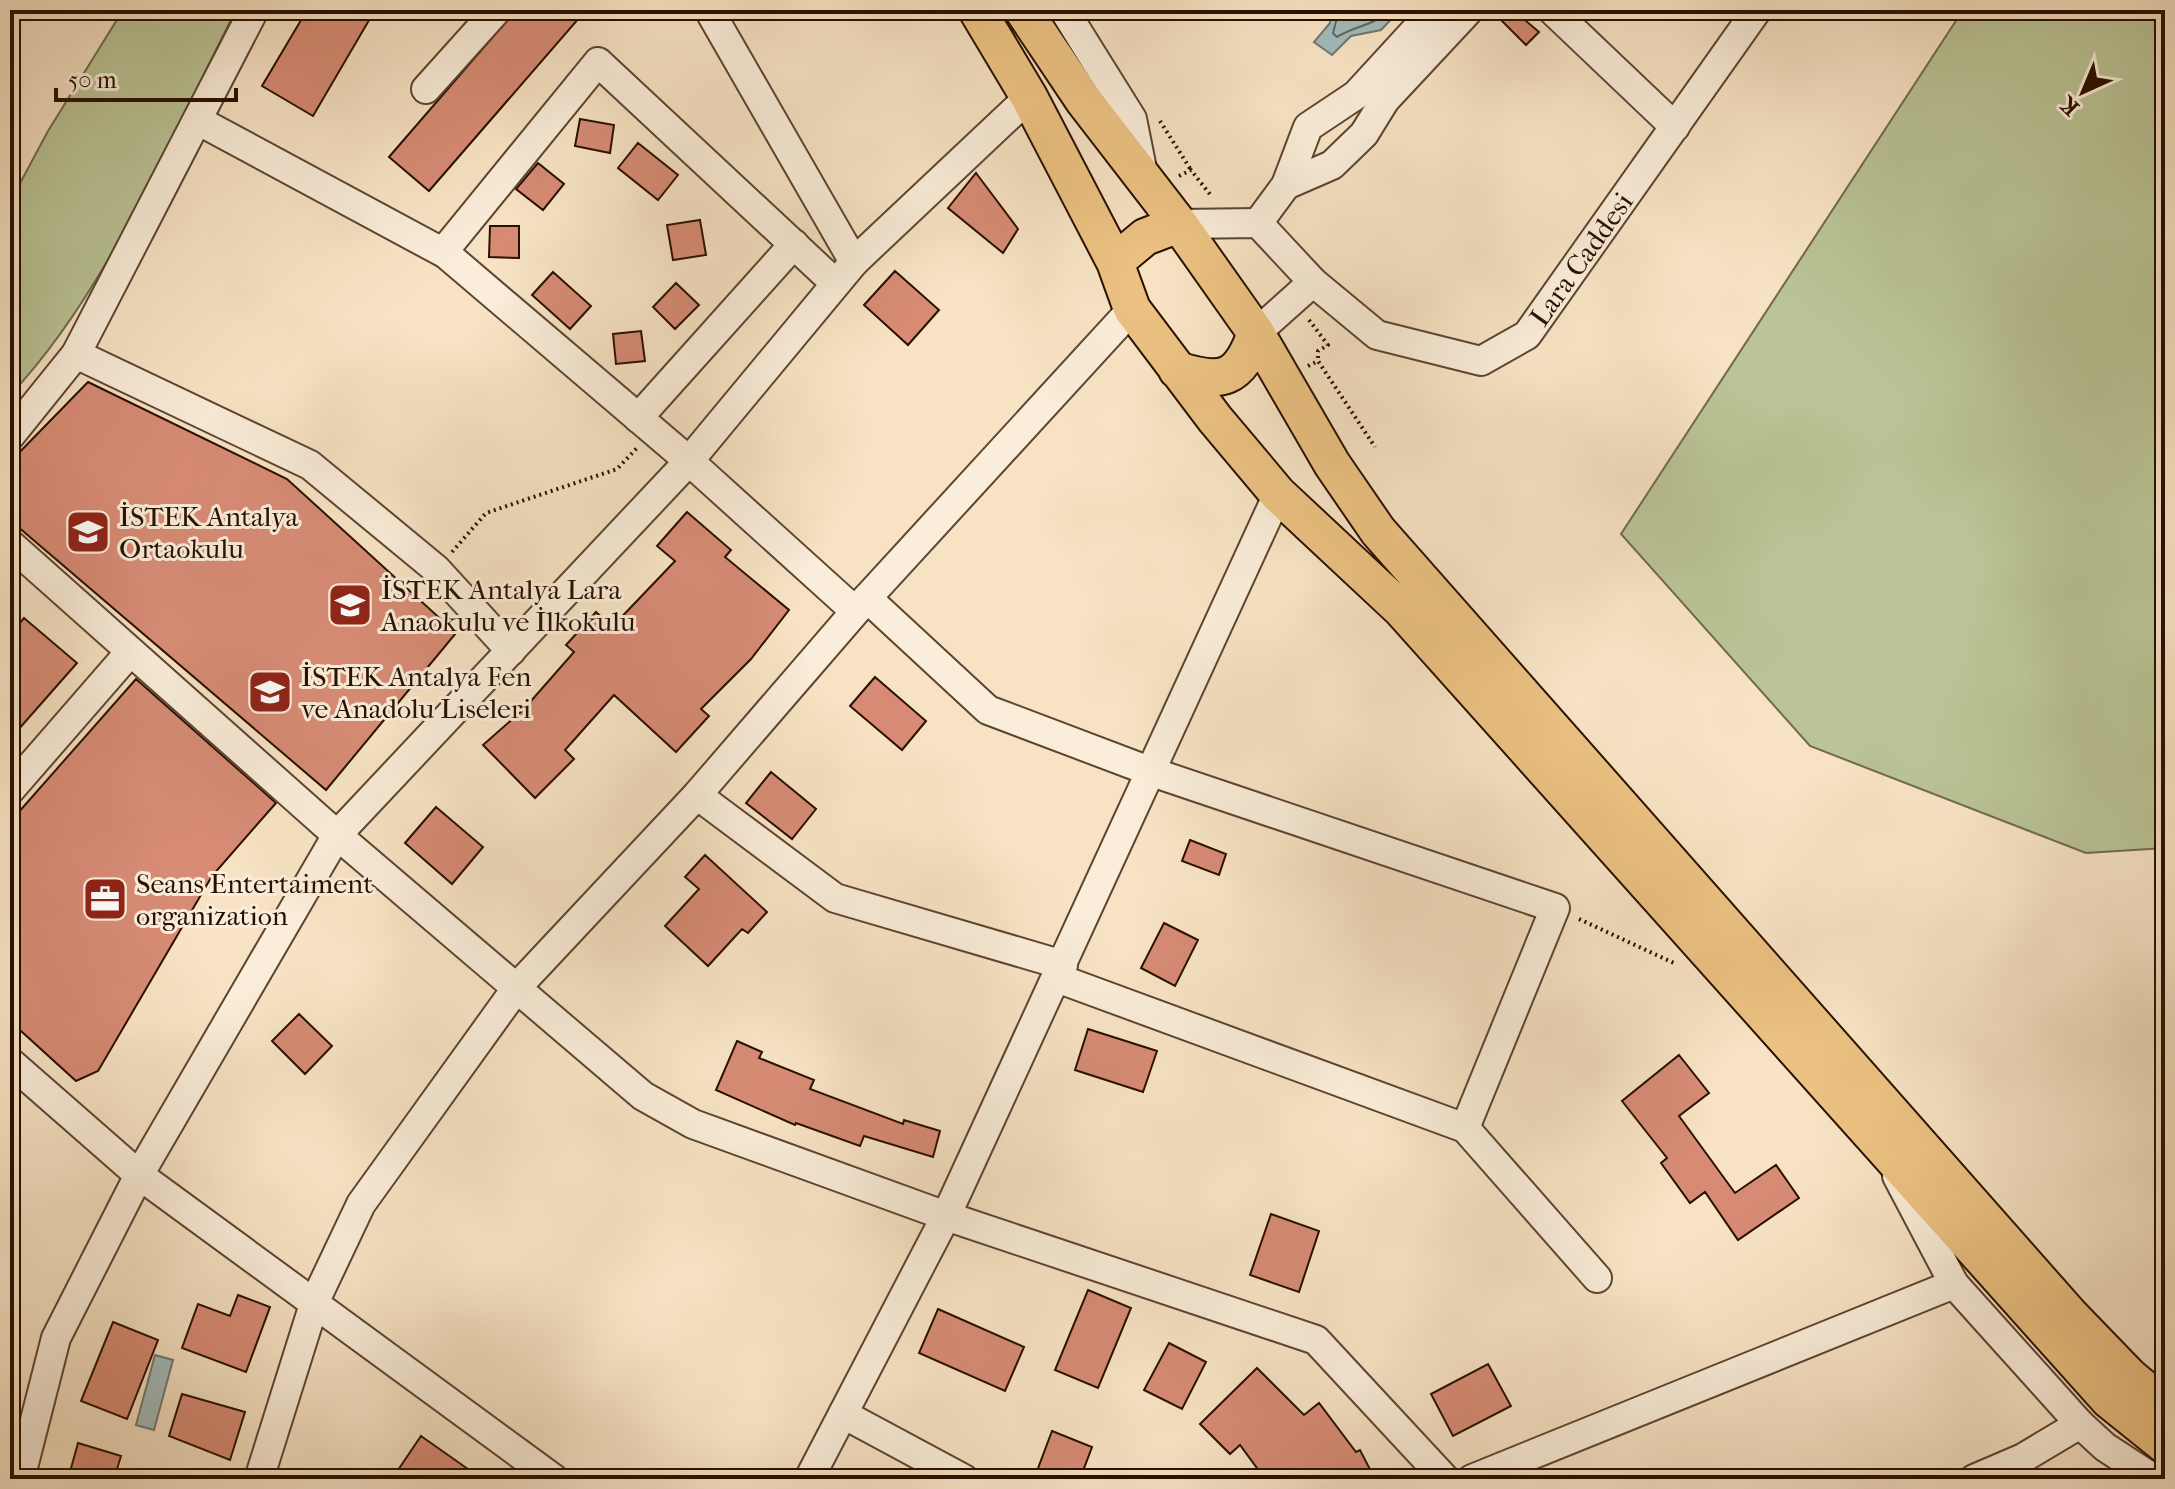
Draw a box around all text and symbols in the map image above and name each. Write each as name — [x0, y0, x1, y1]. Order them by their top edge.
scale bar — [56, 52, 236, 102]
north arrow — [2043, 52, 2123, 132]
text: 50 m — [68, 66, 117, 94]
text: K — [2054, 89, 2085, 121]
street label: Lara Caddesi — [1522, 186, 1639, 332]
place label: İSTEK Antalya Ortaokulu — [119, 500, 300, 565]
school or university icon: İSTEK Antalya Ortaokulu — [64, 508, 112, 556]
place label: İSTEK Antalya Lara Anaokulu ve İlkokulu — [380, 573, 636, 638]
school or university icon: İSTEK Antalya Lara Anaokulu ve İlkokulu — [326, 581, 374, 629]
place label: İSTEK Antalya Fen ve Anadolu Liseleri — [301, 660, 532, 725]
school or university icon: İSTEK Antalya Fen ve Anadolu Liseleri — [246, 668, 294, 716]
place label: Seans Entertaiment organization — [136, 867, 373, 932]
office icon: Seans Entertaiment organization — [81, 875, 129, 923]

